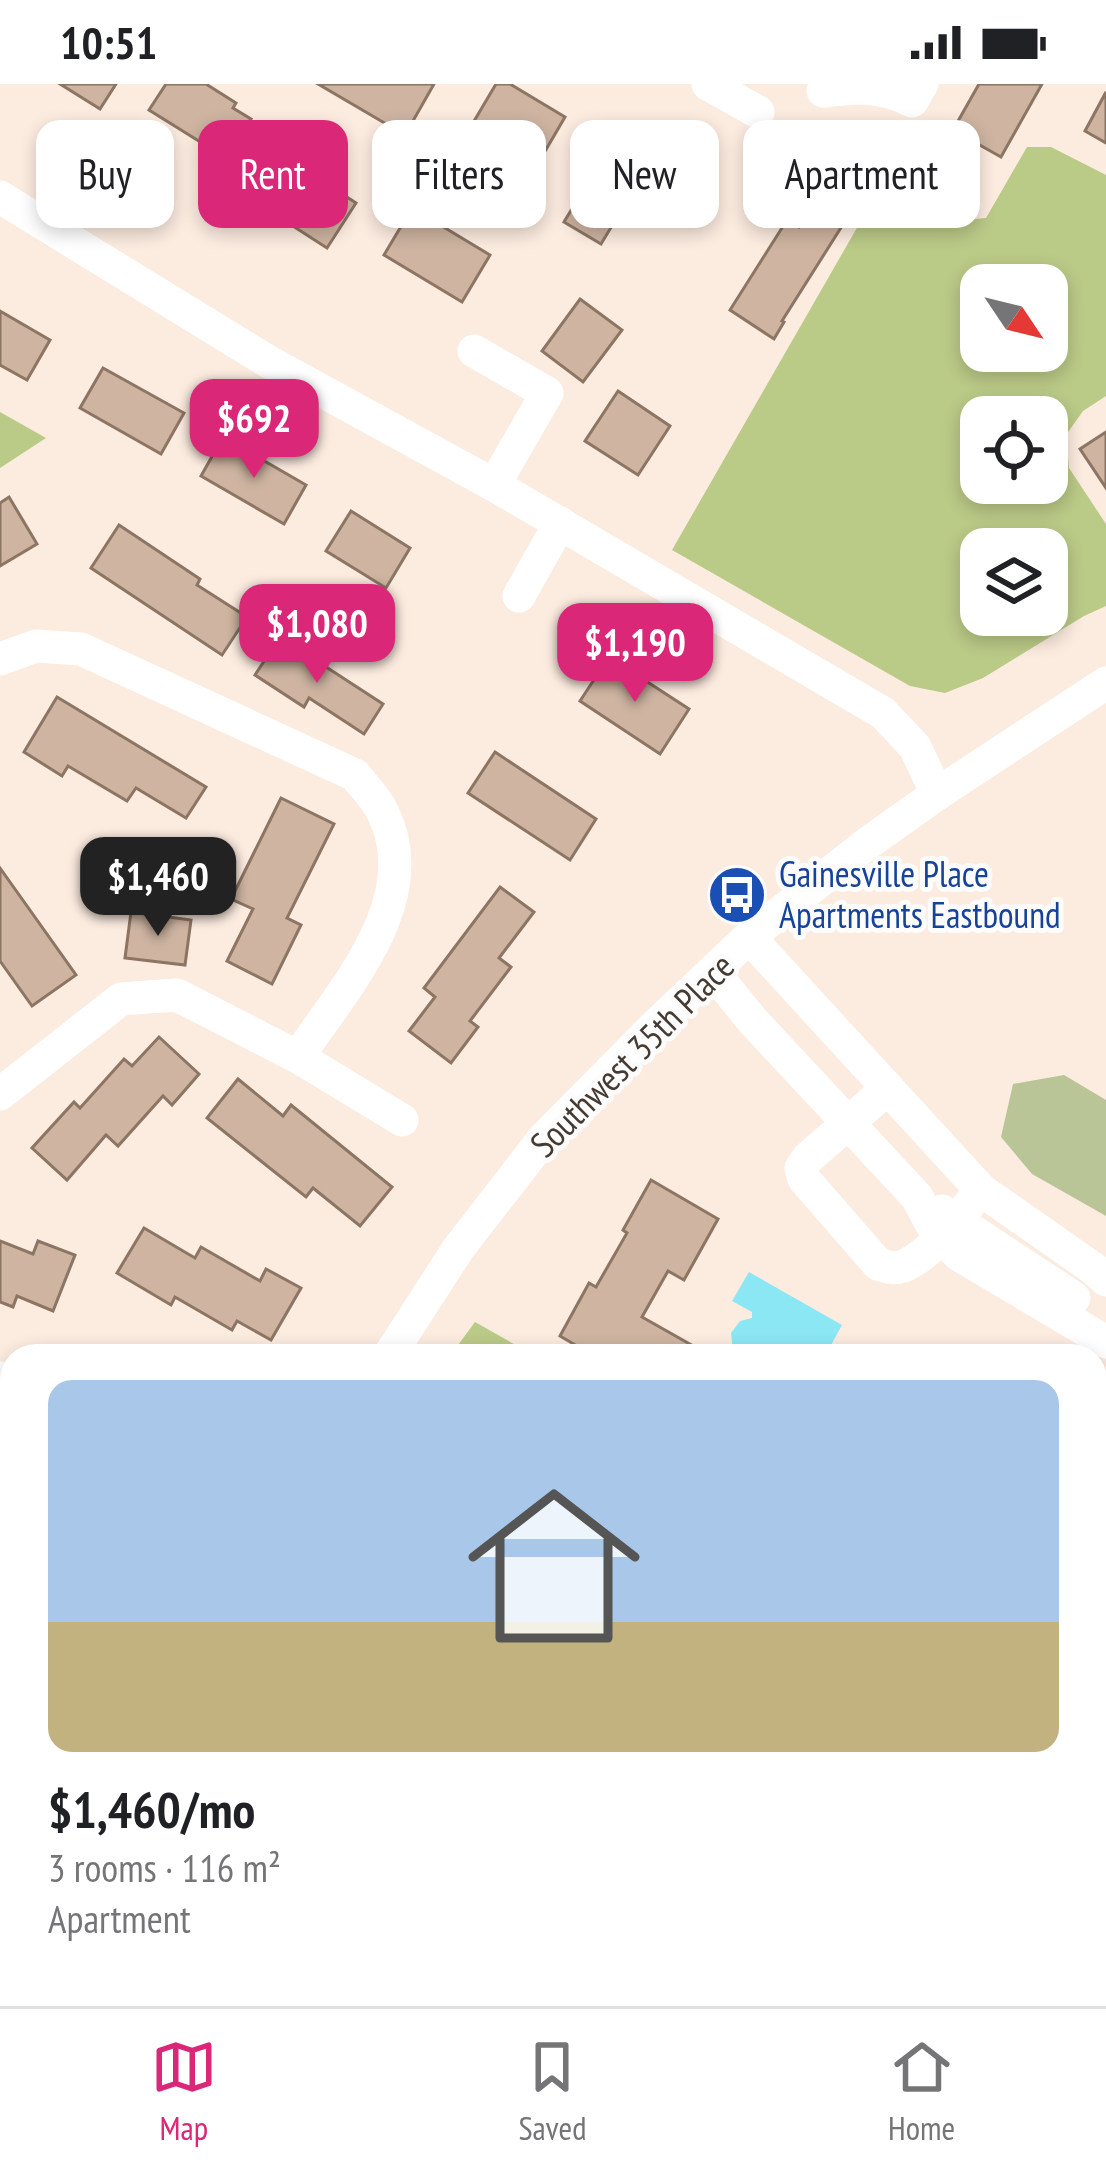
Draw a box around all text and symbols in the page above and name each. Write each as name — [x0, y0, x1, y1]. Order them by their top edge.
text: 10:51 — [60, 13, 157, 71]
chip: Buy — [36, 120, 174, 228]
chip: Rent — [198, 120, 348, 228]
chip: Filters — [372, 120, 546, 228]
chip: New — [570, 120, 719, 228]
chip: Apartment — [743, 120, 980, 228]
north arrow — [960, 264, 1068, 372]
map controls — [960, 264, 1068, 636]
pin: $692 — [183, 379, 325, 481]
text: $692 — [217, 392, 291, 443]
button: locate — [960, 396, 1068, 504]
button: layers — [960, 528, 1068, 636]
pin: $1,080 — [219, 584, 415, 686]
text: $1,080 — [266, 597, 368, 648]
pin: $1,190 — [537, 603, 733, 705]
text: $1,190 — [584, 616, 686, 667]
pin: $1,460 — [60, 837, 256, 939]
text: $1,460 — [107, 850, 209, 901]
place label: Gainesville Place Apartments Eastbound — [779, 850, 1061, 938]
bus stop icon: Gainesville Place Apartments Eastbound — [706, 864, 768, 926]
street label: Southwest 35th Place — [520, 943, 744, 1167]
icon: home — [446, 1458, 662, 1674]
text: $1,460/mo — [48, 1776, 255, 1842]
text: 3 rooms · 116 m² — [48, 1842, 281, 1893]
text: Apartment — [48, 1893, 191, 1944]
tab: Map — [151, 2034, 217, 2149]
tab: Saved — [518, 2034, 586, 2149]
tab: Home — [888, 2034, 955, 2149]

